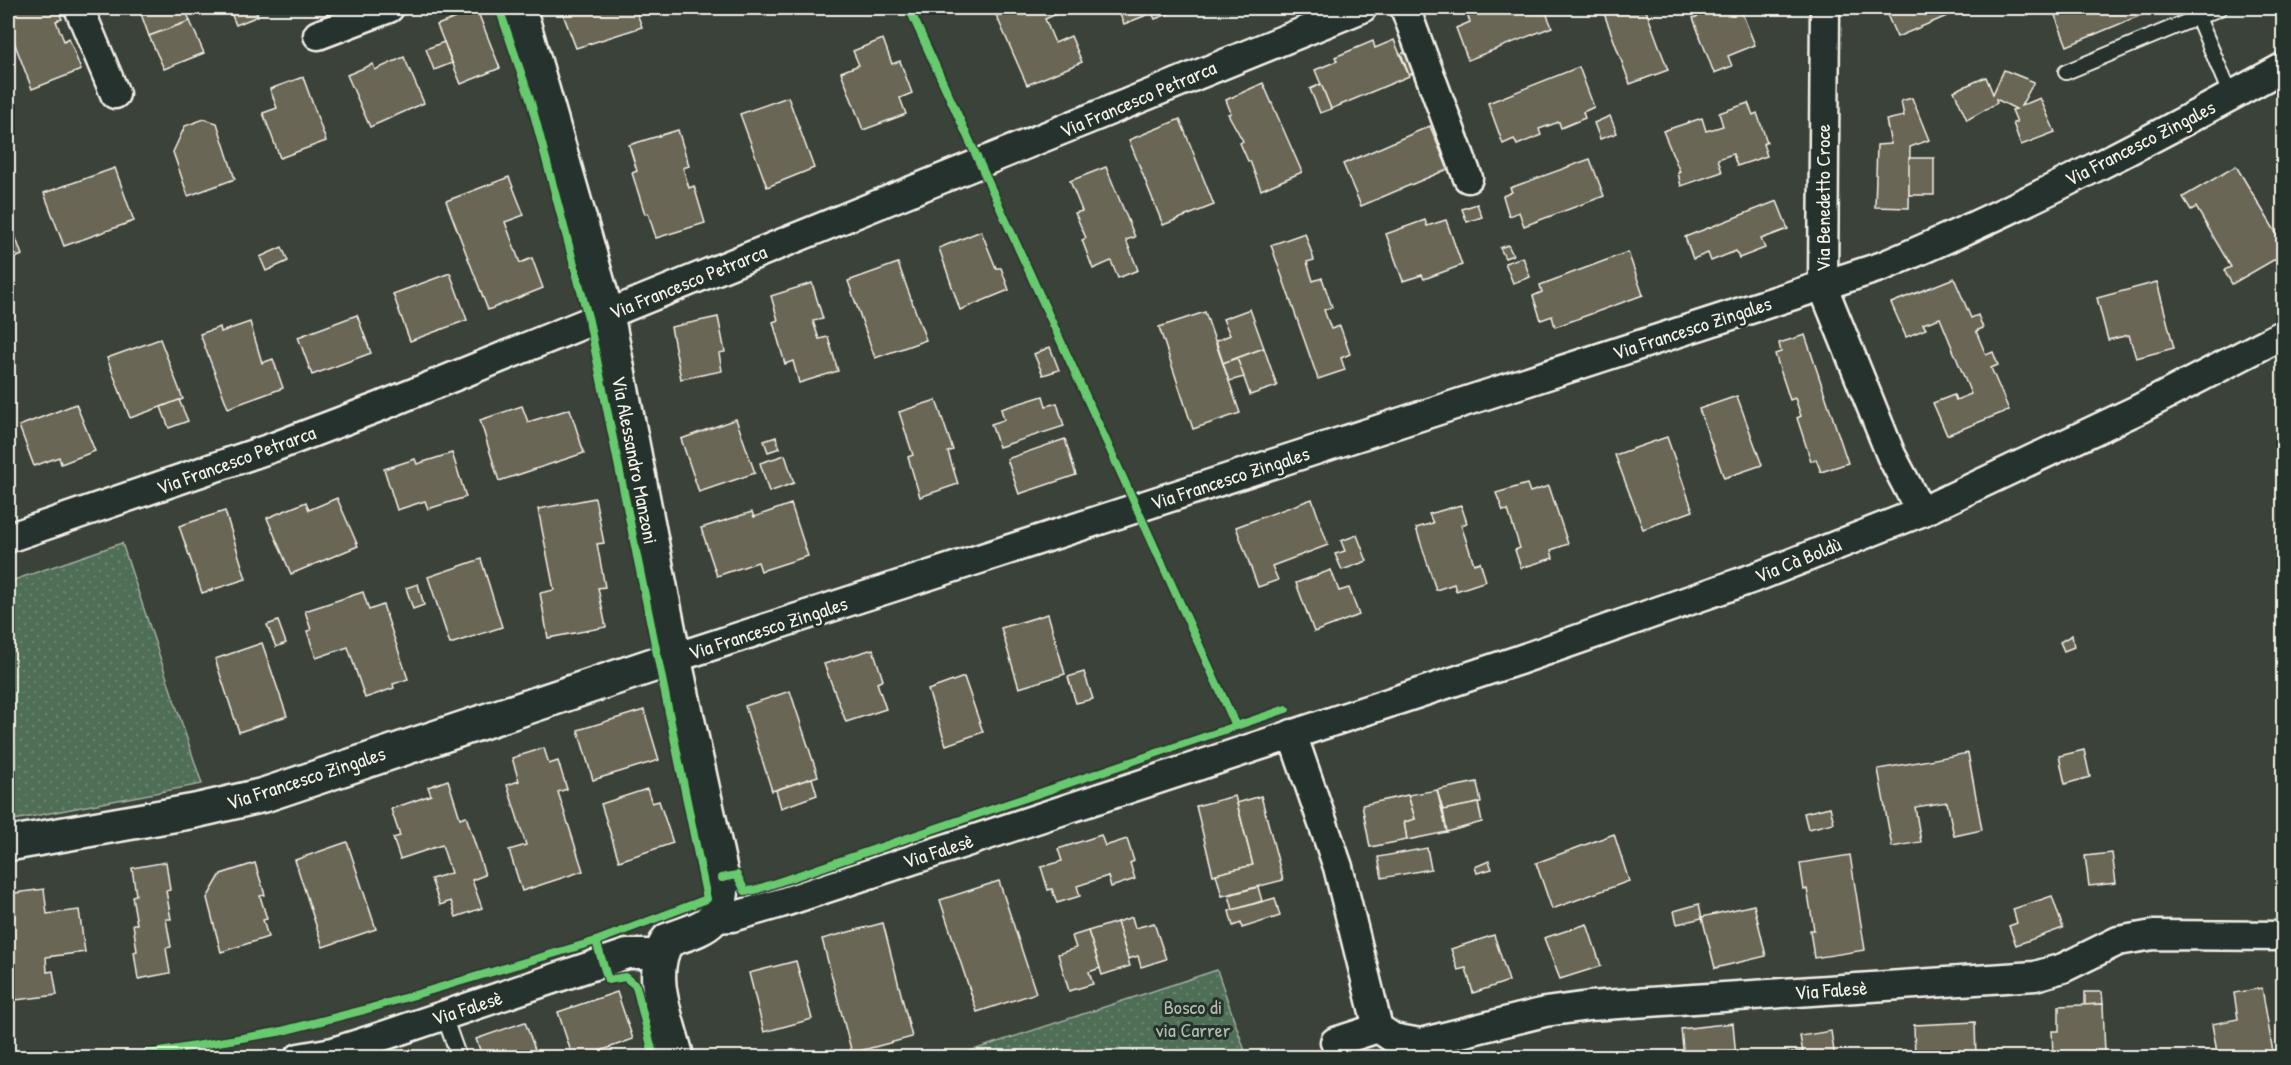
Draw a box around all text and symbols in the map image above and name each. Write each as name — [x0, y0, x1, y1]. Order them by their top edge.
street label: Via Francesco Petrarca — [1055, 53, 1220, 144]
street label: Via Francesco Zingales — [2060, 93, 2220, 192]
street label: Via Benedetto Croce — [1809, 124, 1836, 272]
street label: Via Francesco Petrarca — [605, 238, 771, 325]
street label: Via Francesco Zingales — [1609, 289, 1775, 366]
street label: Via Alessandro Manzoni — [606, 374, 665, 546]
street label: Via Francesco Petrarca — [153, 418, 319, 501]
street label: Via Francesco Zingales — [1147, 439, 1313, 516]
street label: Via Cà Boldù — [1751, 530, 1845, 589]
street label: Via Francesco Zingales — [685, 589, 851, 666]
street label: Via Francesco Zingales — [223, 739, 389, 816]
street label: Via Falesè — [899, 826, 976, 875]
street label: Via Falesè — [1794, 974, 1868, 1005]
street label: Via Falesè — [428, 983, 505, 1032]
park label: Bosco di via Carrer — [1156, 993, 1231, 1043]

